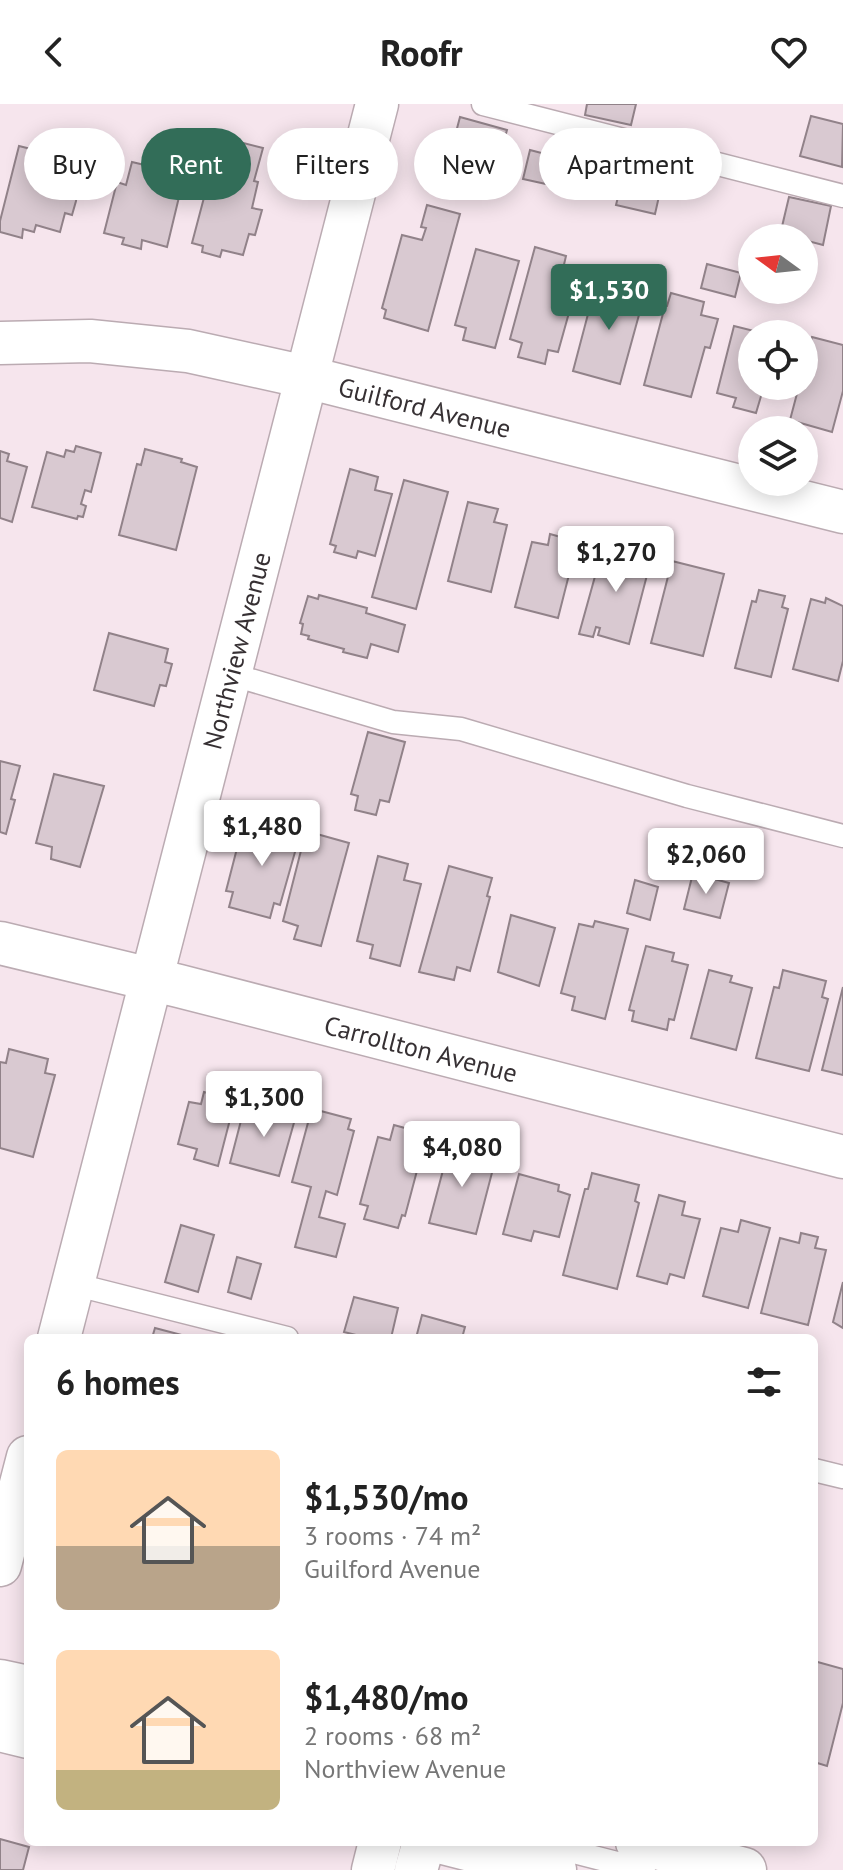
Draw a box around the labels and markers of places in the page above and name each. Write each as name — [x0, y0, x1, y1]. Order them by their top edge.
pin: $1,530 — [544, 264, 674, 332]
pin: $1,270 — [551, 526, 681, 594]
pin: $1,480 — [197, 800, 327, 868]
pin: $2,060 — [641, 828, 771, 896]
pin: $1,300 — [199, 1071, 329, 1139]
pin: $4,080 — [397, 1121, 527, 1189]

